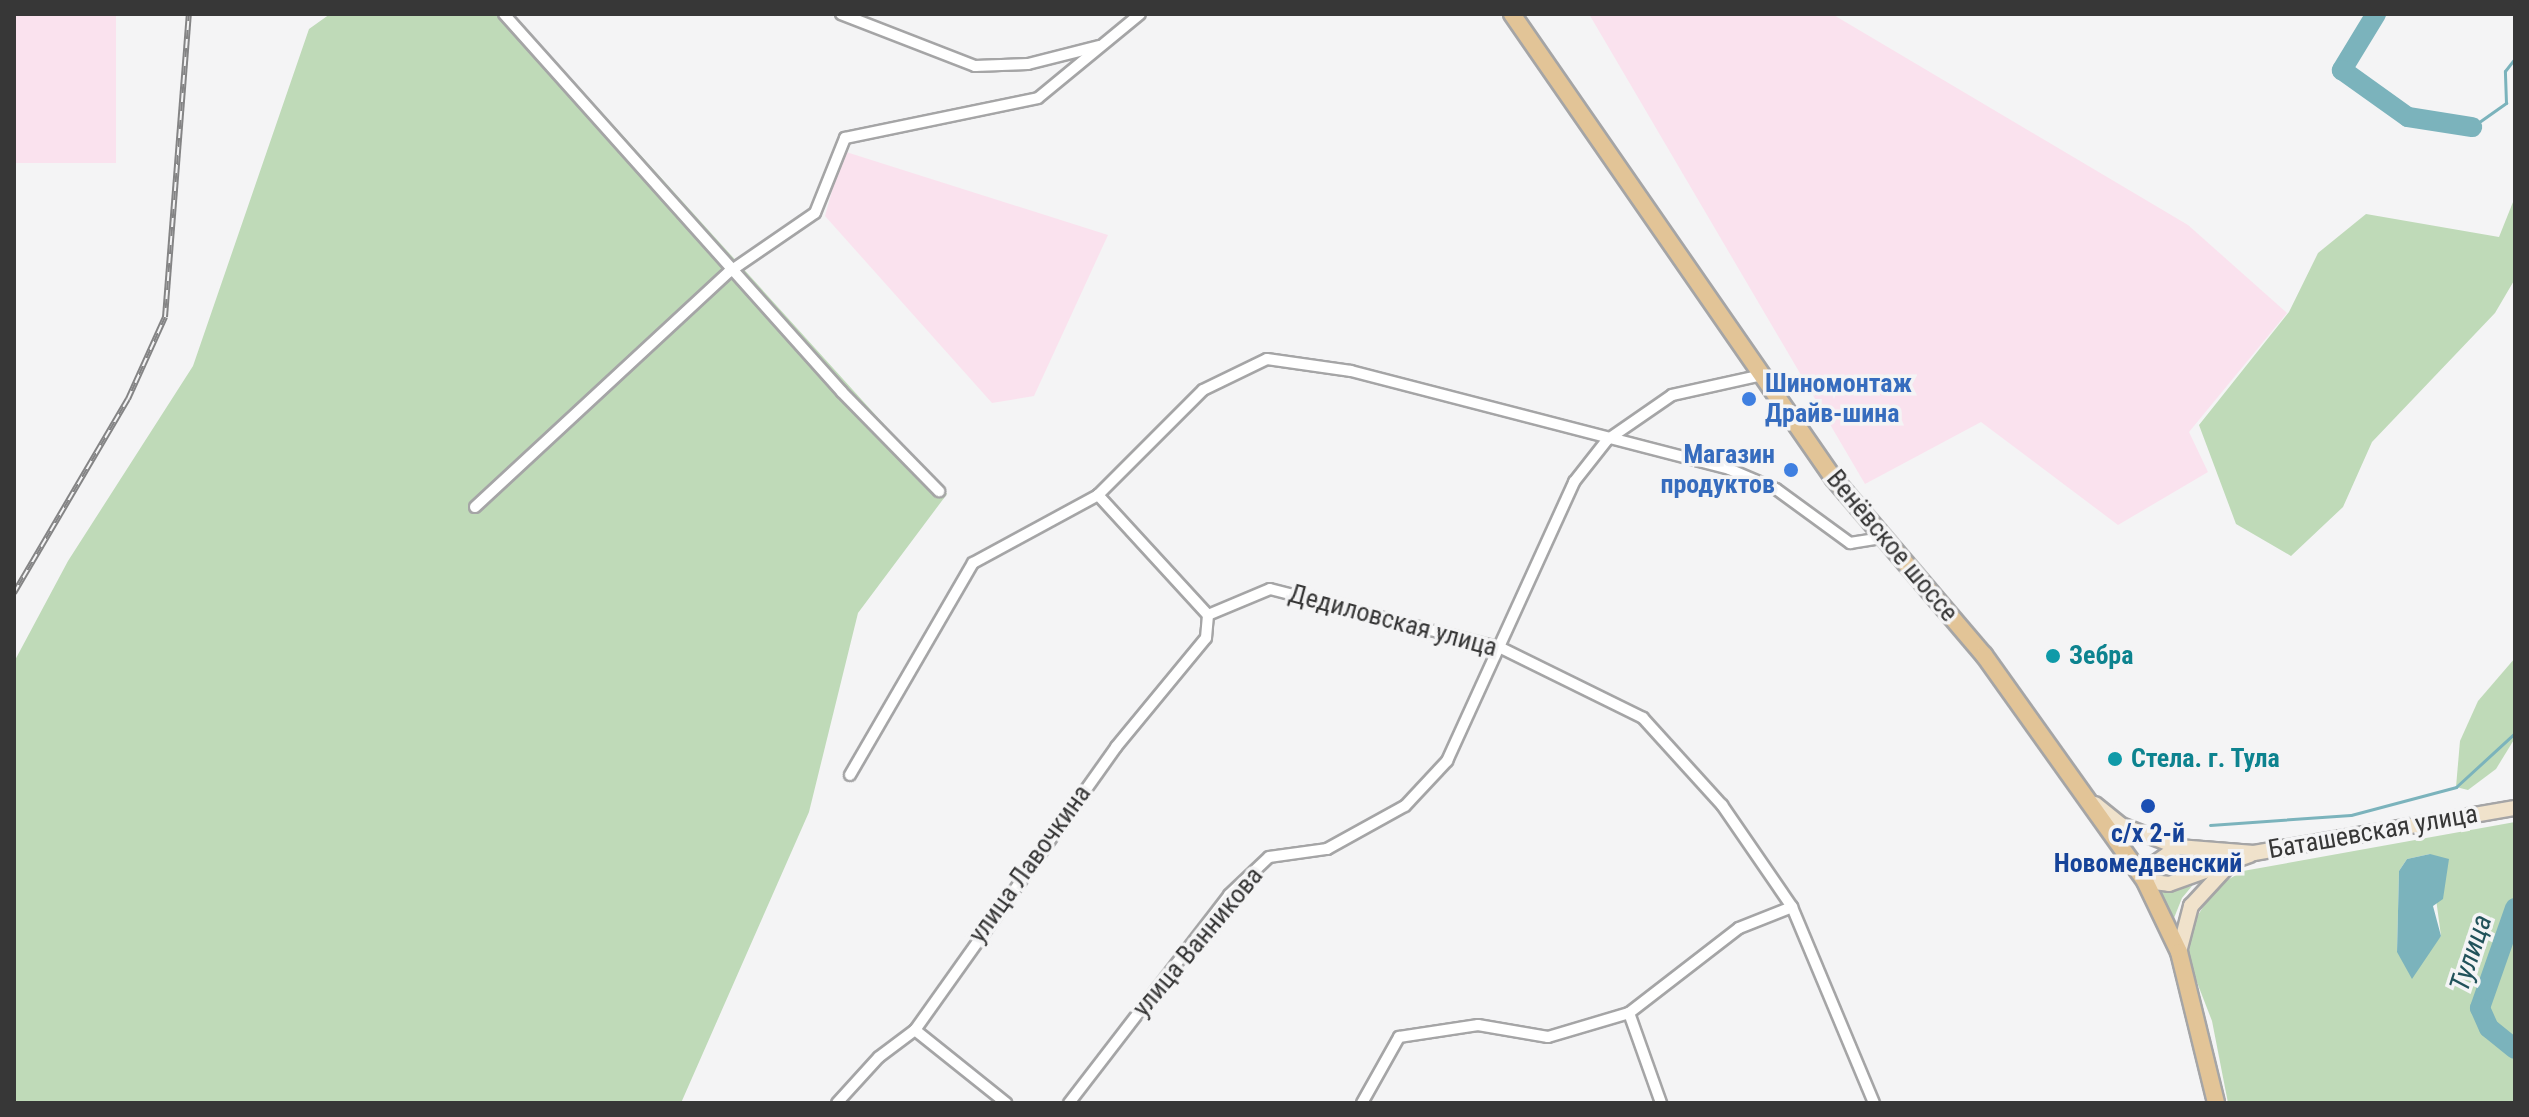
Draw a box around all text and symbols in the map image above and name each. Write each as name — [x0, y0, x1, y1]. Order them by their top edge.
place label: Шиномонтаж Драйв-шина — [1765, 368, 1912, 430]
marker: Шиномонтаж Драйв-шина — [1740, 390, 1758, 408]
place label: Магазин продуктов — [1660, 439, 1775, 500]
marker: Магазин продуктов — [1782, 461, 1800, 479]
street label: Венёвское шоссе — [1820, 464, 1964, 628]
street label: Дедиловская улица — [1285, 578, 1501, 664]
place label: Зебра — [2069, 640, 2133, 672]
marker: Зебра — [2044, 647, 2062, 665]
place label: Стела. г. Тула — [2131, 743, 2281, 775]
marker: Стела. г. Тула — [2106, 750, 2124, 768]
street label: улица Лавочкина — [962, 779, 1098, 949]
marker: с/х 2-й Новомедвенский — [2139, 797, 2157, 815]
street label: Баташевская улица — [2266, 798, 2480, 866]
place label: с/х 2-й Новомедвенский — [2054, 818, 2242, 880]
street label: улица Ванникова — [1126, 861, 1270, 1023]
water label: Тулица — [2443, 910, 2499, 996]

